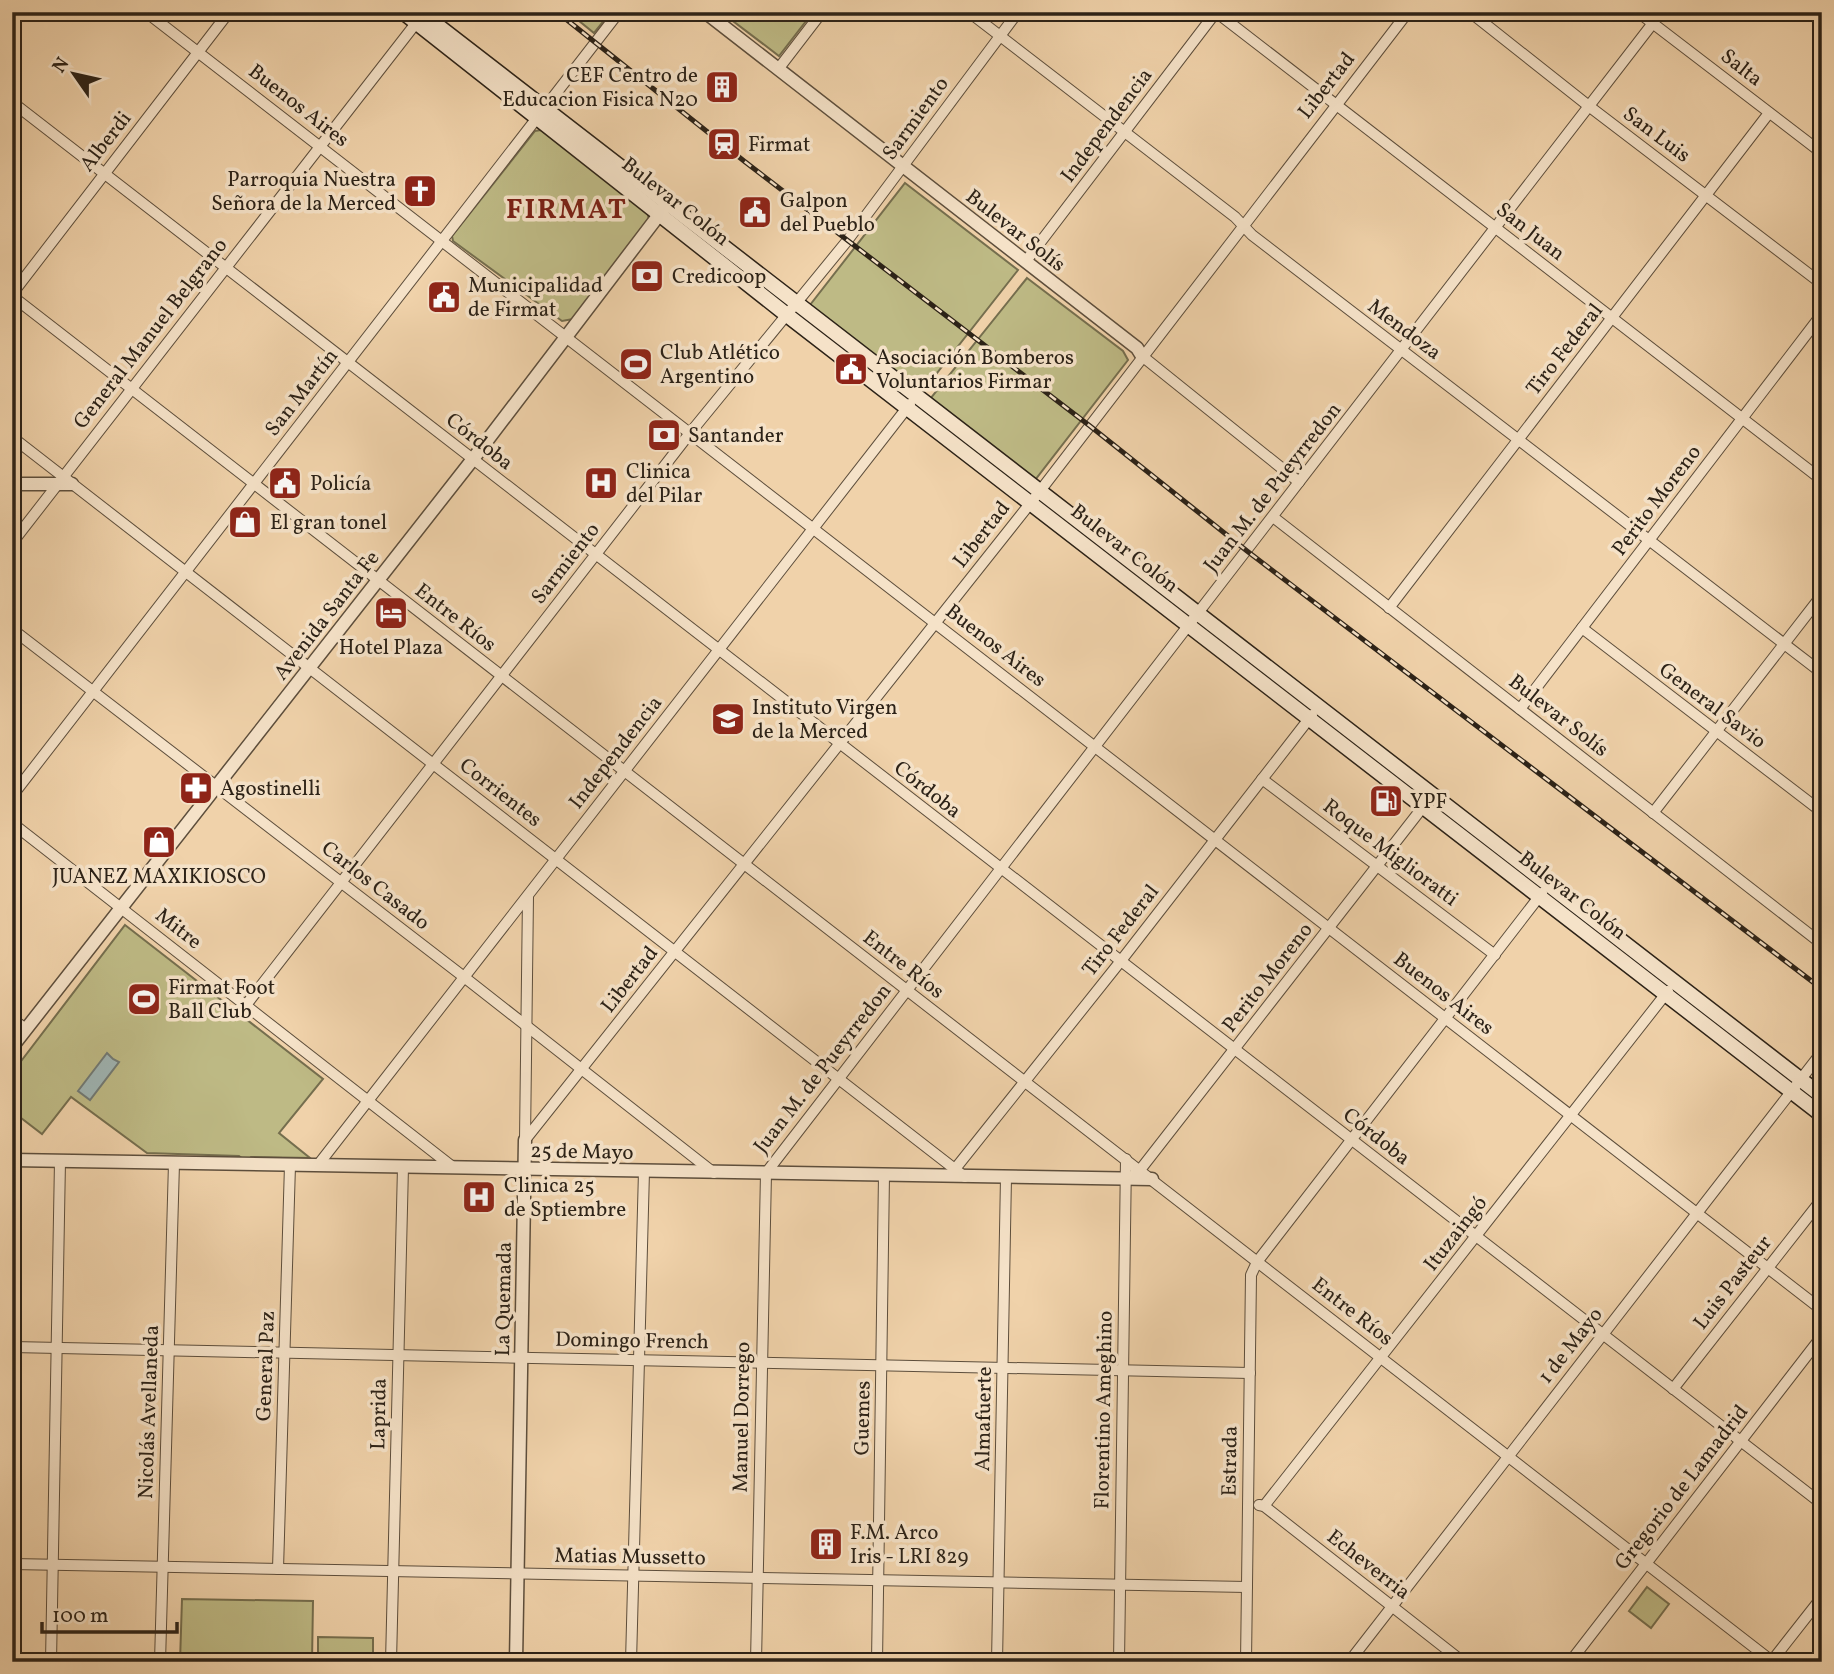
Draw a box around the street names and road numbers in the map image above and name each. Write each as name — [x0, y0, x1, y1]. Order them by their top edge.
street label: Salta — [1714, 43, 1768, 94]
street label: Libertad — [1292, 46, 1363, 126]
street label: Buenos Aires — [242, 58, 355, 155]
street label: Independencia — [1054, 63, 1160, 189]
street label: Sarmiento — [876, 71, 956, 166]
street label: San Luis — [1616, 100, 1696, 170]
street label: Alberdi — [73, 106, 139, 178]
street label: Bulevar Colón — [615, 151, 735, 254]
street label: Bulevar Solís — [959, 183, 1071, 279]
street label: San Juan — [1489, 196, 1571, 268]
street label: General Manuel Belgrano — [67, 232, 235, 436]
street label: Mendoza — [1361, 293, 1447, 368]
street label: Tiro Federal — [1520, 298, 1610, 402]
street label: San Martín — [259, 343, 346, 443]
street label: Juan M. de Pueyrredon — [1197, 397, 1349, 579]
street label: Córdoba — [439, 407, 519, 478]
street label: Perito Moreno — [1606, 439, 1709, 562]
street label: Libertad — [947, 495, 1018, 575]
street label: Bulevar Colón — [1064, 498, 1184, 601]
street label: Sarmiento — [525, 517, 607, 611]
street label: Avenida Santa Fe — [267, 545, 387, 687]
street label: Entre Ríos — [408, 577, 502, 659]
street label: Buenos Aires — [939, 598, 1052, 695]
street label: General Savio — [1652, 656, 1772, 756]
street label: Bulevar Solís — [1502, 668, 1614, 764]
street label: Independencia — [563, 690, 670, 816]
street label: Corrientes — [453, 752, 547, 835]
street label: Córdoba — [887, 755, 967, 826]
street label: Roque Miglioratti — [1316, 793, 1464, 914]
street label: Carlos Casado — [315, 835, 435, 938]
street label: Bulevar Colón — [1512, 845, 1632, 948]
street label: Tiro Federal — [1076, 879, 1166, 983]
street label: Mitre — [149, 902, 208, 957]
street label: Perito Moreno — [1216, 917, 1320, 1039]
street label: Entre Ríos — [856, 924, 950, 1006]
street label: Libertad — [595, 940, 666, 1020]
street label: Buenos Aires — [1387, 946, 1500, 1043]
street label: Juan M. de Pueyrredon — [747, 978, 899, 1160]
street label: Córdoba — [1336, 1102, 1416, 1173]
street label: 25 de Mayo — [530, 1137, 634, 1168]
street label: Ituzaingó — [1418, 1190, 1495, 1278]
street label: Luis Pasteur — [1687, 1230, 1779, 1336]
street label: La Quemada — [489, 1241, 520, 1357]
street label: Entre Ríos — [1305, 1271, 1399, 1353]
street label: 1 de Mayo — [1532, 1302, 1610, 1390]
street label: General Paz — [250, 1310, 283, 1422]
street label: Florentino Ameghino — [1088, 1310, 1121, 1510]
street label: Nicolás Avellaneda — [132, 1324, 167, 1500]
street label: Domingo French — [555, 1326, 709, 1357]
street label: Manuel Dorrego — [727, 1341, 758, 1493]
street label: Almafuerte — [969, 1366, 1000, 1472]
street label: Laprida — [364, 1378, 395, 1450]
street label: Guemes — [848, 1380, 879, 1456]
street label: Gregorio de Lamadrid — [1608, 1399, 1756, 1577]
street label: Estrada — [1215, 1426, 1246, 1497]
street label: Echeverria — [1320, 1523, 1416, 1607]
street label: Matias Mussetto — [554, 1542, 706, 1573]

